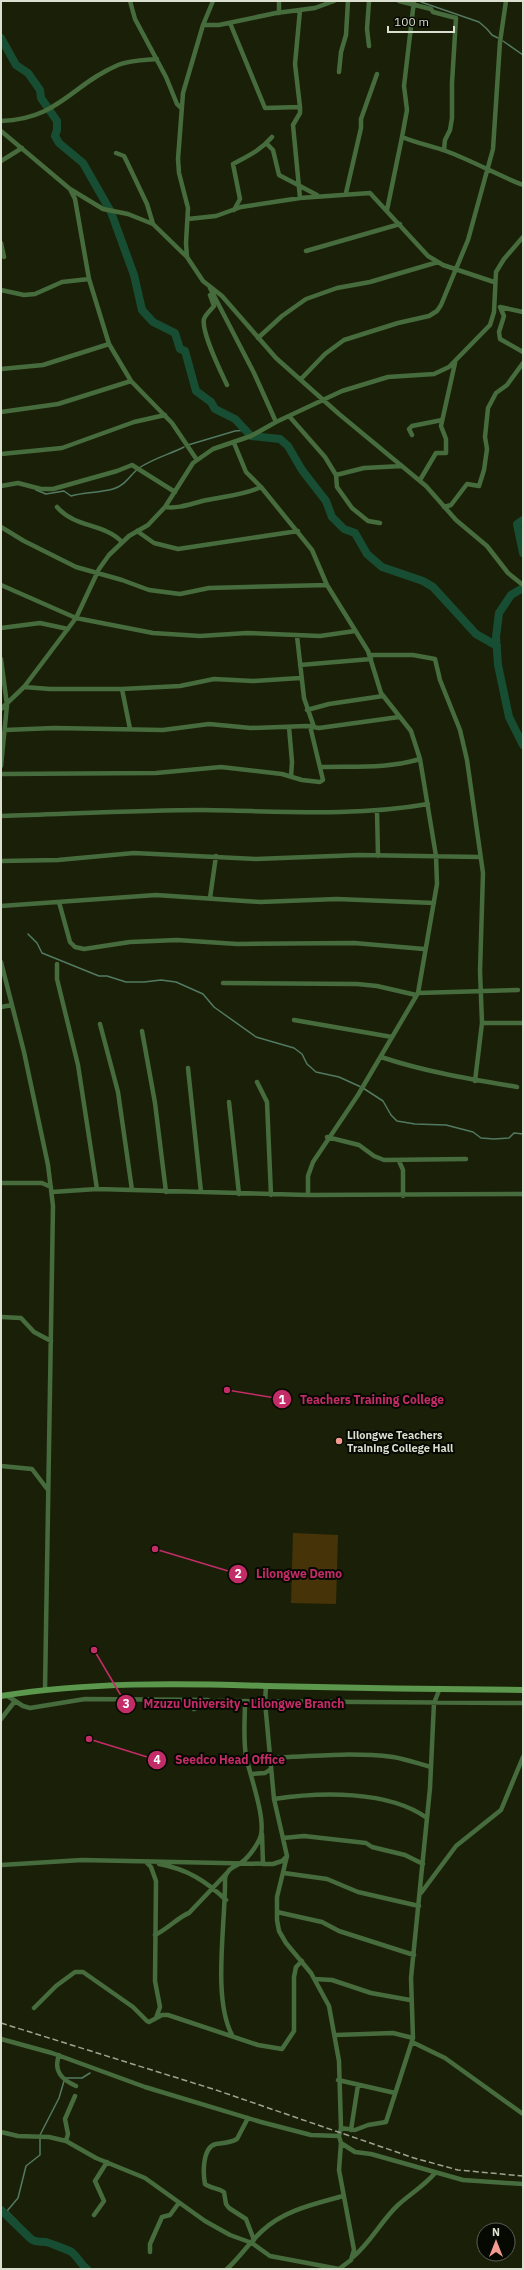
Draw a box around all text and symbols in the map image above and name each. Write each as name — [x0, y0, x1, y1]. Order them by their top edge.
scale bar — [388, 8, 454, 34]
text: 100 m — [394, 14, 429, 29]
callout: Teachers Training College — [272, 1387, 452, 1411]
text: 1 — [278, 1392, 286, 1407]
text: Teachers Training College — [300, 1392, 444, 1407]
place label: Lilongwe Teachers Training College Hall — [347, 1428, 454, 1455]
marker: Lilongwe Teachers Training College Hall — [334, 1436, 344, 1446]
callout: Lilongwe Demo — [228, 1562, 351, 1586]
text: 2 — [234, 1566, 242, 1581]
text: Lilongwe Demo — [256, 1566, 342, 1581]
callout: Mzuzu University - Lilongwe Branch — [116, 1692, 353, 1716]
text: 3 — [122, 1696, 130, 1711]
text: Mzuzu University - Lilongwe Branch — [144, 1696, 344, 1711]
callout: Seedco Head Office — [147, 1748, 293, 1772]
text: 4 — [153, 1752, 161, 1767]
text: Seedco Head Office — [175, 1752, 285, 1767]
north arrow — [476, 2222, 516, 2262]
text: N — [492, 2225, 500, 2239]

